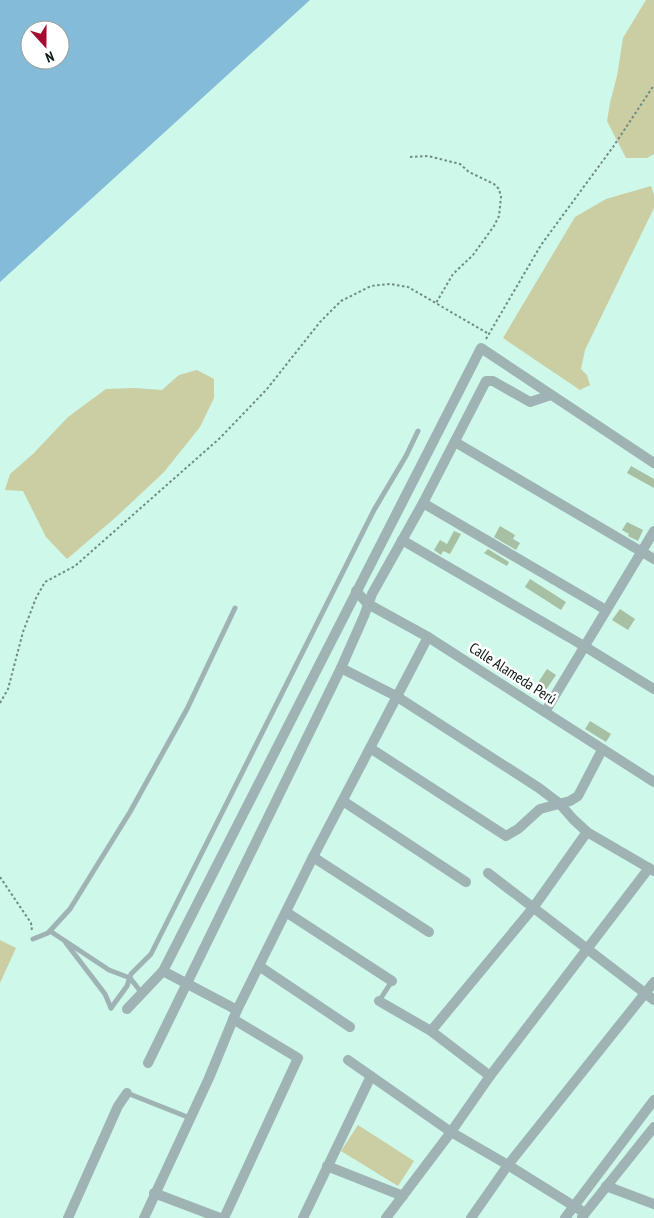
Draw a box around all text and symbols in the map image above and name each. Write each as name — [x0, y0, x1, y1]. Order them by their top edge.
north arrow — [20, 20, 70, 70]
text: N — [43, 47, 56, 67]
street label: Calle Alameda Perú — [466, 638, 560, 708]

